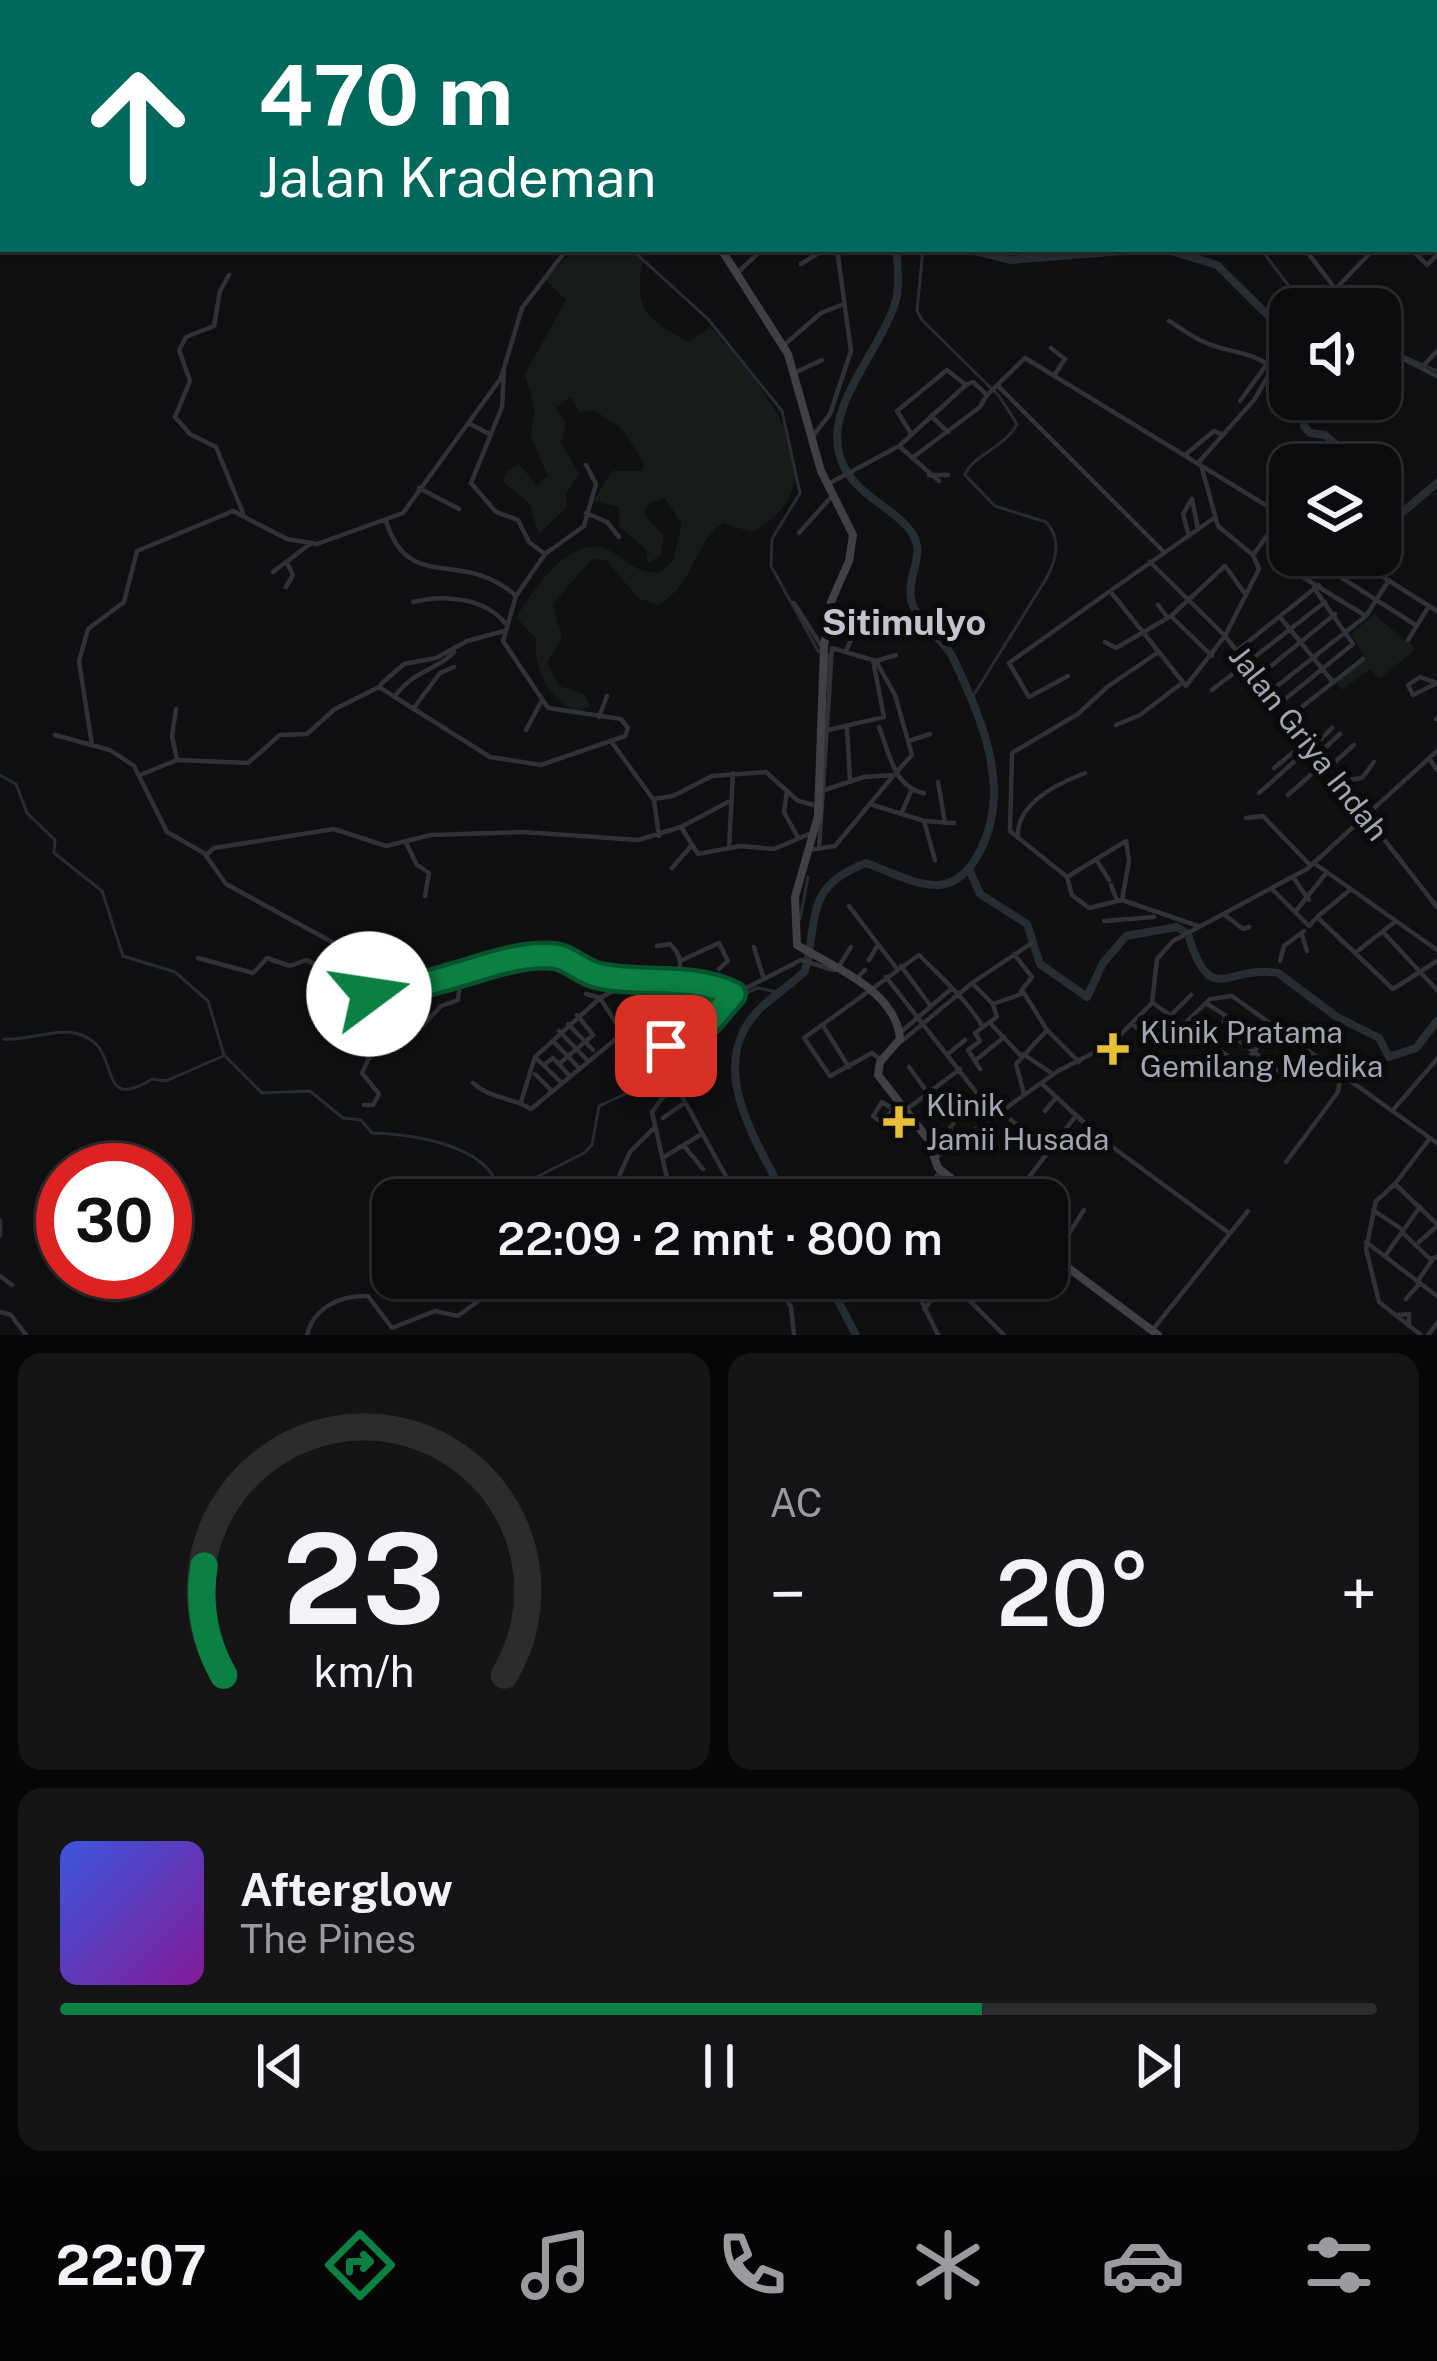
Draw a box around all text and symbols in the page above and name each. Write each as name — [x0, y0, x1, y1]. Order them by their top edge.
text: 470 m — [258, 45, 513, 144]
icon: ahead — [60, 48, 216, 204]
text: Jalan Krademan — [258, 146, 656, 209]
map controls — [1269, 288, 1401, 576]
button: sound — [1269, 288, 1401, 420]
button: layers — [1269, 444, 1401, 576]
district label: Sitimulyo — [822, 601, 986, 643]
street label: Jalan Griya Indah — [1222, 639, 1396, 847]
position arrow — [306, 931, 432, 1057]
pin — [615, 995, 717, 1097]
icon: arrive — [633, 1013, 699, 1079]
place label: Klinik Pratama Gemilang Medika — [1140, 1014, 1383, 1084]
marker: Klinik Pratama Gemilang Medika — [1097, 1033, 1129, 1065]
place label: Klinik Jamii Husada — [926, 1087, 1109, 1157]
marker: Klinik Jamii Husada — [883, 1106, 915, 1138]
speed limit sign: 30 — [36, 1143, 192, 1299]
text: 22:09 · 2 mnt · 800 m — [497, 1212, 943, 1265]
text: AC — [770, 1480, 823, 1526]
text: 23 — [283, 1505, 445, 1652]
text: 20° — [996, 1540, 1150, 1646]
text: − — [770, 1555, 806, 1633]
text: + — [1340, 1555, 1377, 1633]
text: km/h — [313, 1645, 414, 1696]
text: Afterglow — [240, 1863, 453, 1916]
text: The Pines — [240, 1916, 416, 1962]
icon: previous — [247, 2033, 313, 2099]
icon: pause — [686, 2033, 752, 2099]
icon: next — [1125, 2033, 1191, 2099]
icon: directions — [318, 2223, 402, 2307]
icon: music — [514, 2223, 598, 2307]
icon: phone — [710, 2223, 794, 2307]
icon: climate — [906, 2223, 990, 2307]
icon: car — [1101, 2223, 1185, 2307]
icon: filters — [1297, 2223, 1381, 2307]
text: 22:07 — [56, 2234, 207, 2297]

